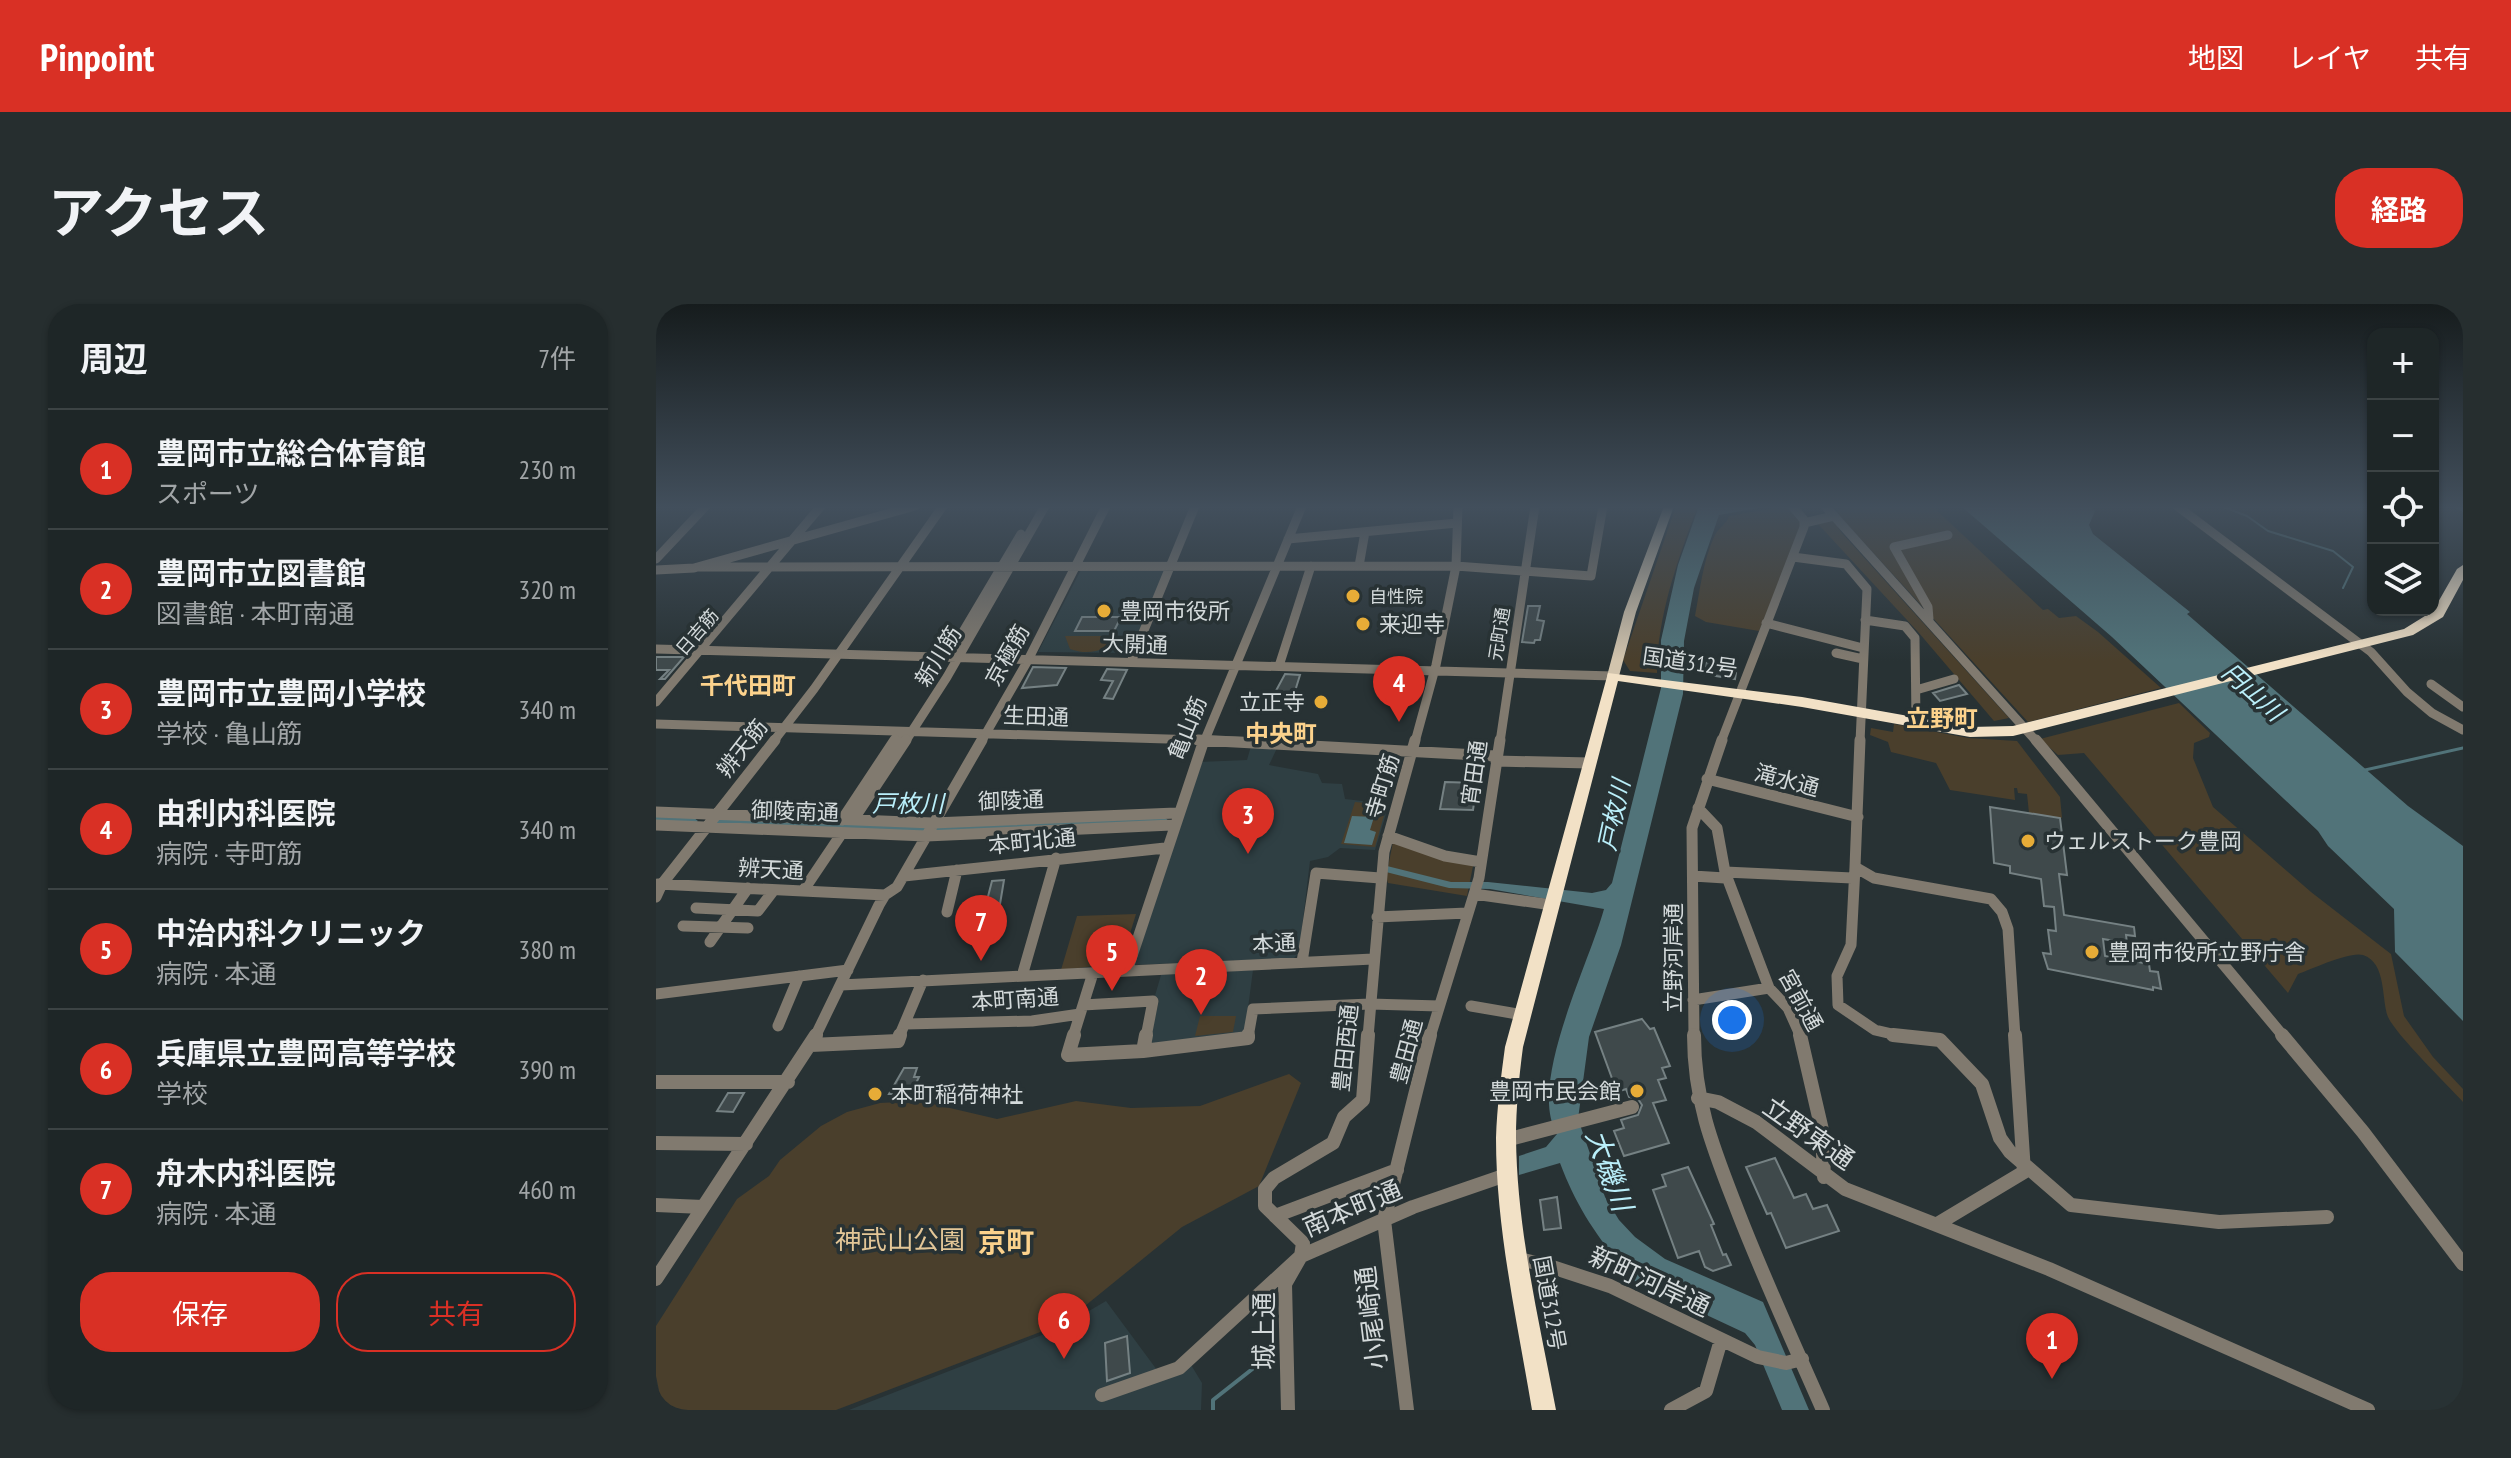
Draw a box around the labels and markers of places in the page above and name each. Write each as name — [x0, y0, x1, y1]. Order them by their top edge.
place label: 自性院 — [1369, 585, 1423, 608]
marker: 自性院 — [1344, 587, 1362, 605]
place label: 豊岡市役所 — [1120, 597, 1230, 625]
marker: 豊岡市役所 — [1095, 602, 1113, 620]
place label: 来迎寺 — [1379, 610, 1445, 638]
marker: 来迎寺 — [1354, 615, 1372, 633]
pin: 4 — [1373, 656, 1425, 722]
place label: 立正寺 — [1239, 688, 1305, 716]
marker: 立正寺 — [1312, 693, 1330, 711]
pin: 3 — [1222, 788, 1274, 854]
place label: ウェルストーク豊岡 — [2044, 827, 2242, 855]
marker: ウェルストーク豊岡 — [2019, 832, 2037, 850]
pin: 7 — [955, 895, 1007, 961]
pin: 5 — [1086, 925, 1138, 991]
place label: 豊岡市役所立野庁舎 — [2108, 938, 2306, 966]
marker: 豊岡市役所立野庁舎 — [2083, 943, 2101, 961]
pin: 2 — [1175, 949, 1227, 1015]
place label: 豊岡市民会館 — [1489, 1077, 1621, 1105]
place label: 本町稲荷神社 — [891, 1080, 1023, 1108]
marker: 豊岡市民会館 — [1628, 1082, 1646, 1100]
marker: 本町稲荷神社 — [866, 1085, 884, 1103]
pin: 6 — [1038, 1293, 1090, 1359]
pin: 1 — [2026, 1313, 2078, 1379]

